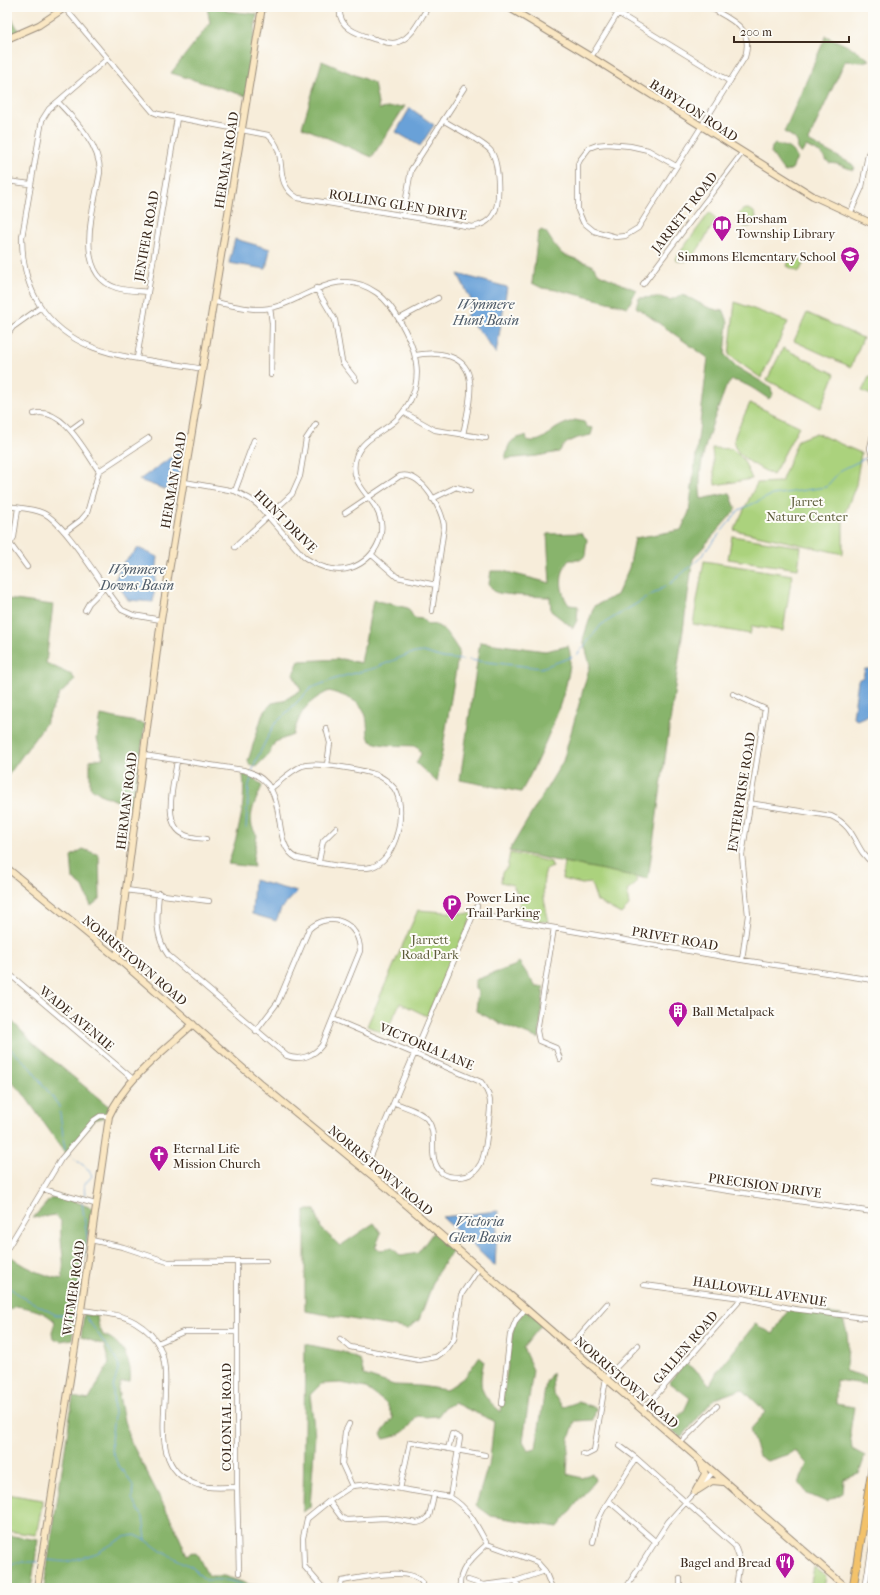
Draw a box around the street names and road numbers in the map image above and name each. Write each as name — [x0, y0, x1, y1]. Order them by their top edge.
street label: BABYLON ROAD — [647, 76, 741, 145]
street label: HERMAN ROAD — [211, 110, 242, 210]
street label: JARRETT ROAD — [648, 169, 721, 256]
street label: ROLLING GLEN DRIVE — [328, 186, 468, 223]
street label: JENIFER ROAD — [131, 189, 162, 284]
street label: HERMAN ROAD — [158, 430, 189, 530]
street label: HUNT DRIVE — [251, 487, 320, 556]
street label: ENTERPRISE ROAD — [725, 731, 758, 853]
street label: HERMAN ROAD — [113, 751, 140, 851]
street label: NORRISTOWN ROAD — [79, 912, 190, 1009]
street label: PRIVET ROAD — [630, 923, 720, 954]
street label: WADE AVENUE — [36, 982, 117, 1054]
street label: VICTORIA LANE — [376, 1019, 476, 1073]
street label: NORRISTOWN ROAD — [325, 1122, 436, 1219]
street label: PRECISION DRIVE — [707, 1170, 823, 1201]
street label: WITMER ROAD — [59, 1239, 88, 1338]
street label: HALLOWELL AVENUE — [692, 1273, 828, 1310]
street label: GALLEN ROAD — [650, 1308, 721, 1387]
street label: NORRISTOWN ROAD — [572, 1333, 682, 1431]
street label: COLONIAL ROAD — [219, 1363, 234, 1471]

